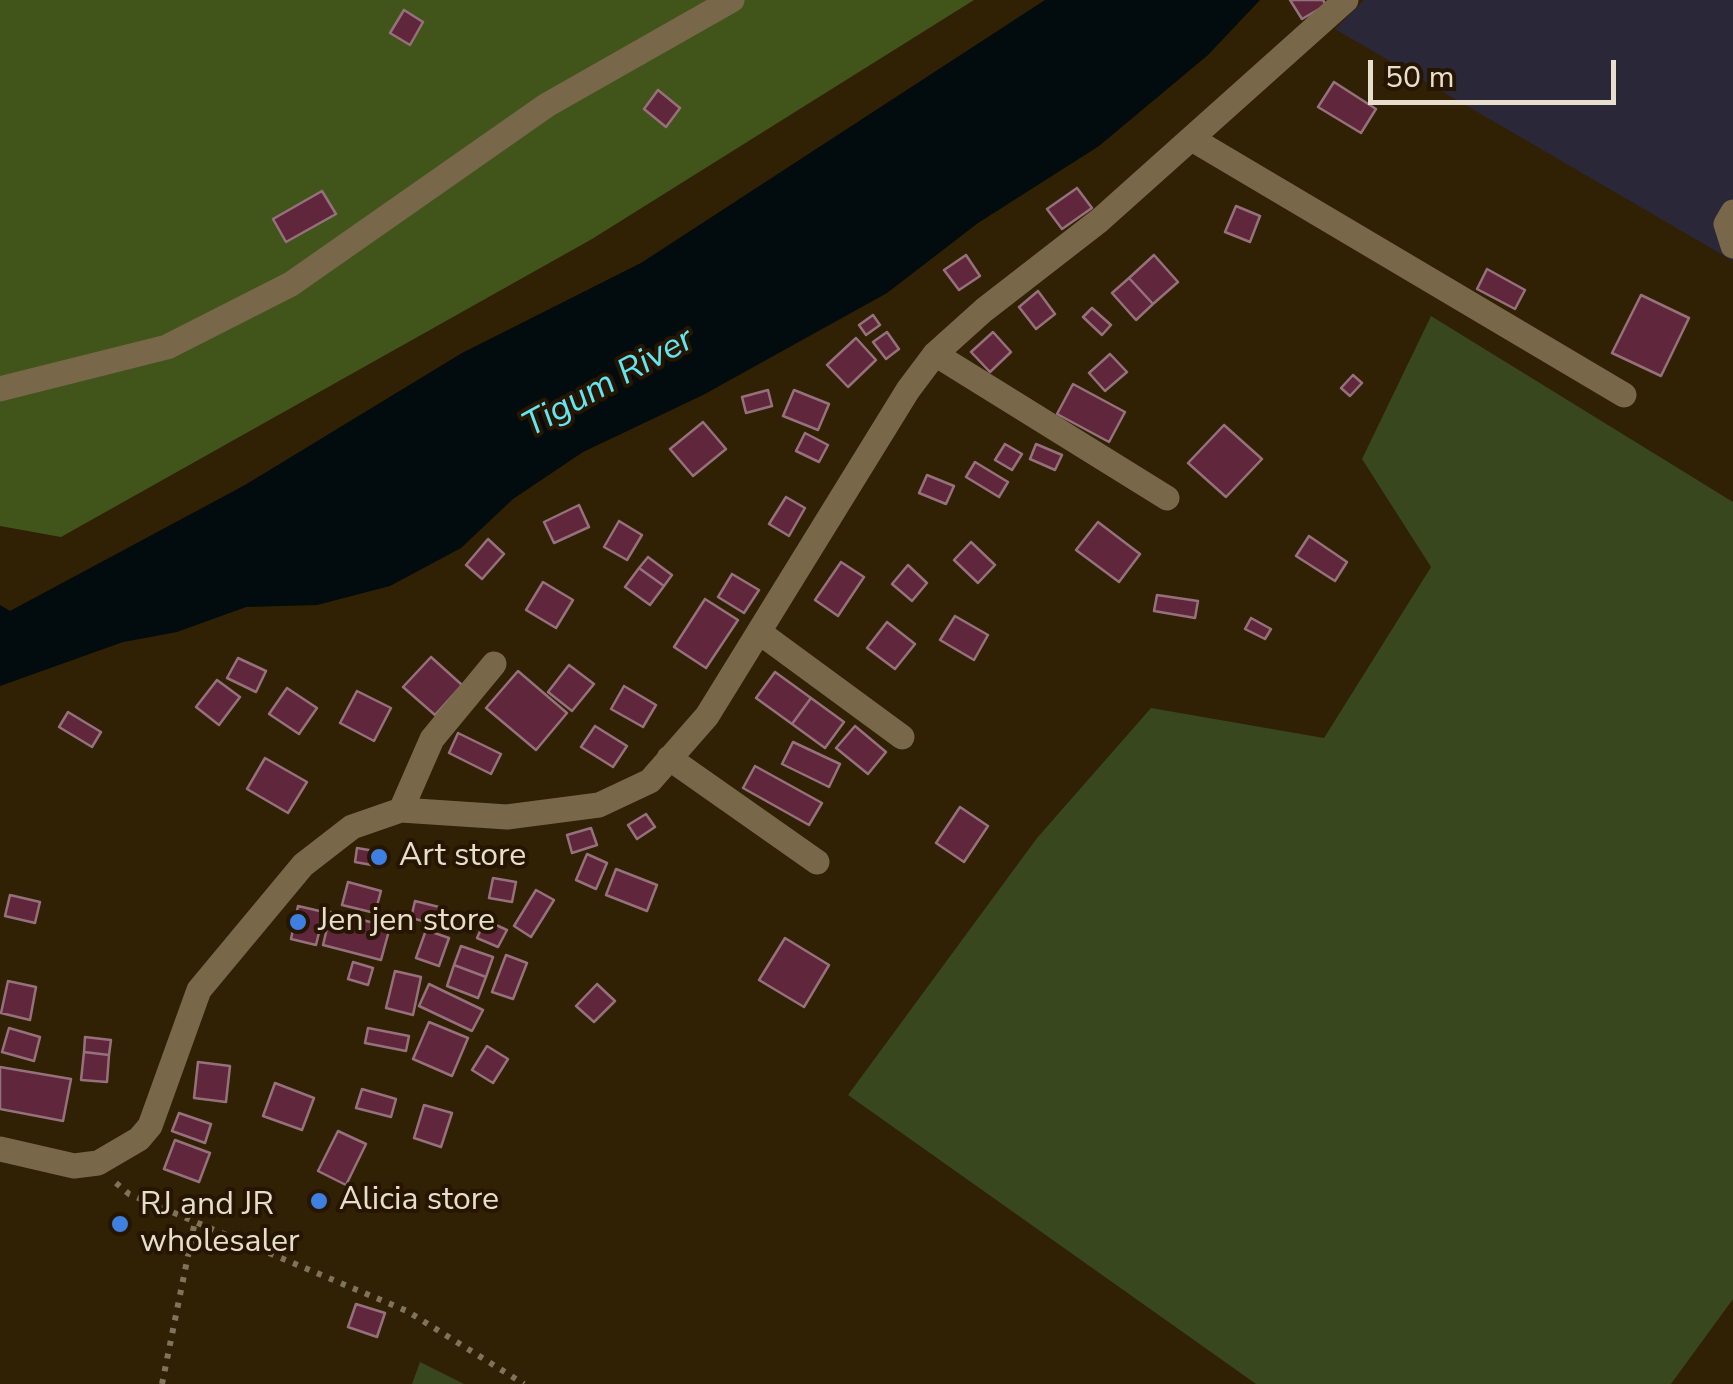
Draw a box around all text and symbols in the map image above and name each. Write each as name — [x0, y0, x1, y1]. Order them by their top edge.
scale bar — [1373, 40, 1620, 102]
text: 50 m — [1385, 57, 1454, 98]
water label: Tigum River — [516, 320, 702, 448]
place label: Art store — [399, 838, 526, 876]
marker: Art store — [368, 846, 390, 868]
place label: Jen jen store — [318, 903, 495, 941]
marker: Jen jen store — [287, 911, 309, 933]
place label: Alicia store — [339, 1182, 499, 1220]
place label: RJ and JR wholesaler — [140, 1187, 299, 1262]
marker: Alicia store — [308, 1190, 330, 1212]
marker: RJ and JR wholesaler — [109, 1213, 131, 1235]

